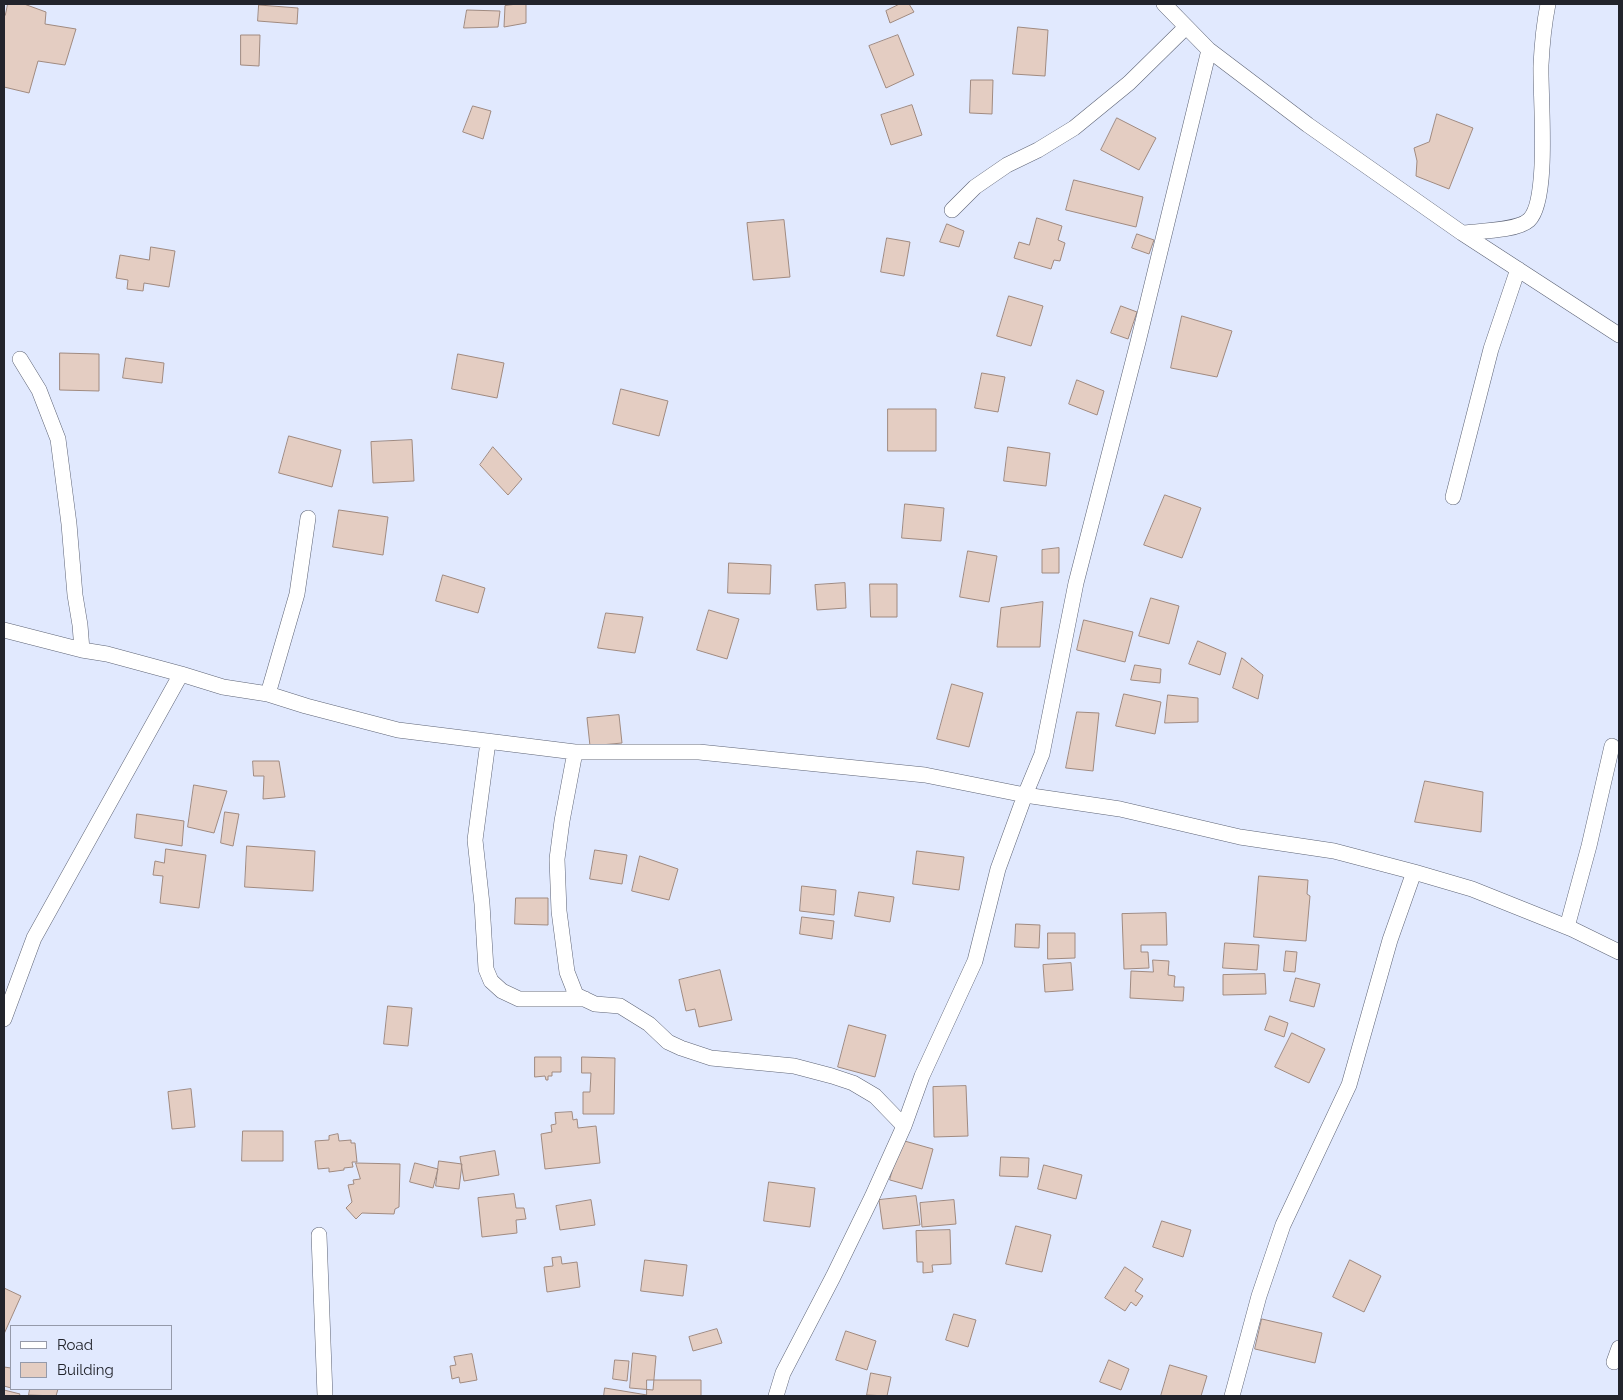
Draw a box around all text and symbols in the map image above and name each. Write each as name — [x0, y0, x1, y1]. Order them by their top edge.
legend — [10, 1325, 172, 1390]
text: Road — [57, 1336, 93, 1354]
text: Building — [57, 1361, 114, 1379]

